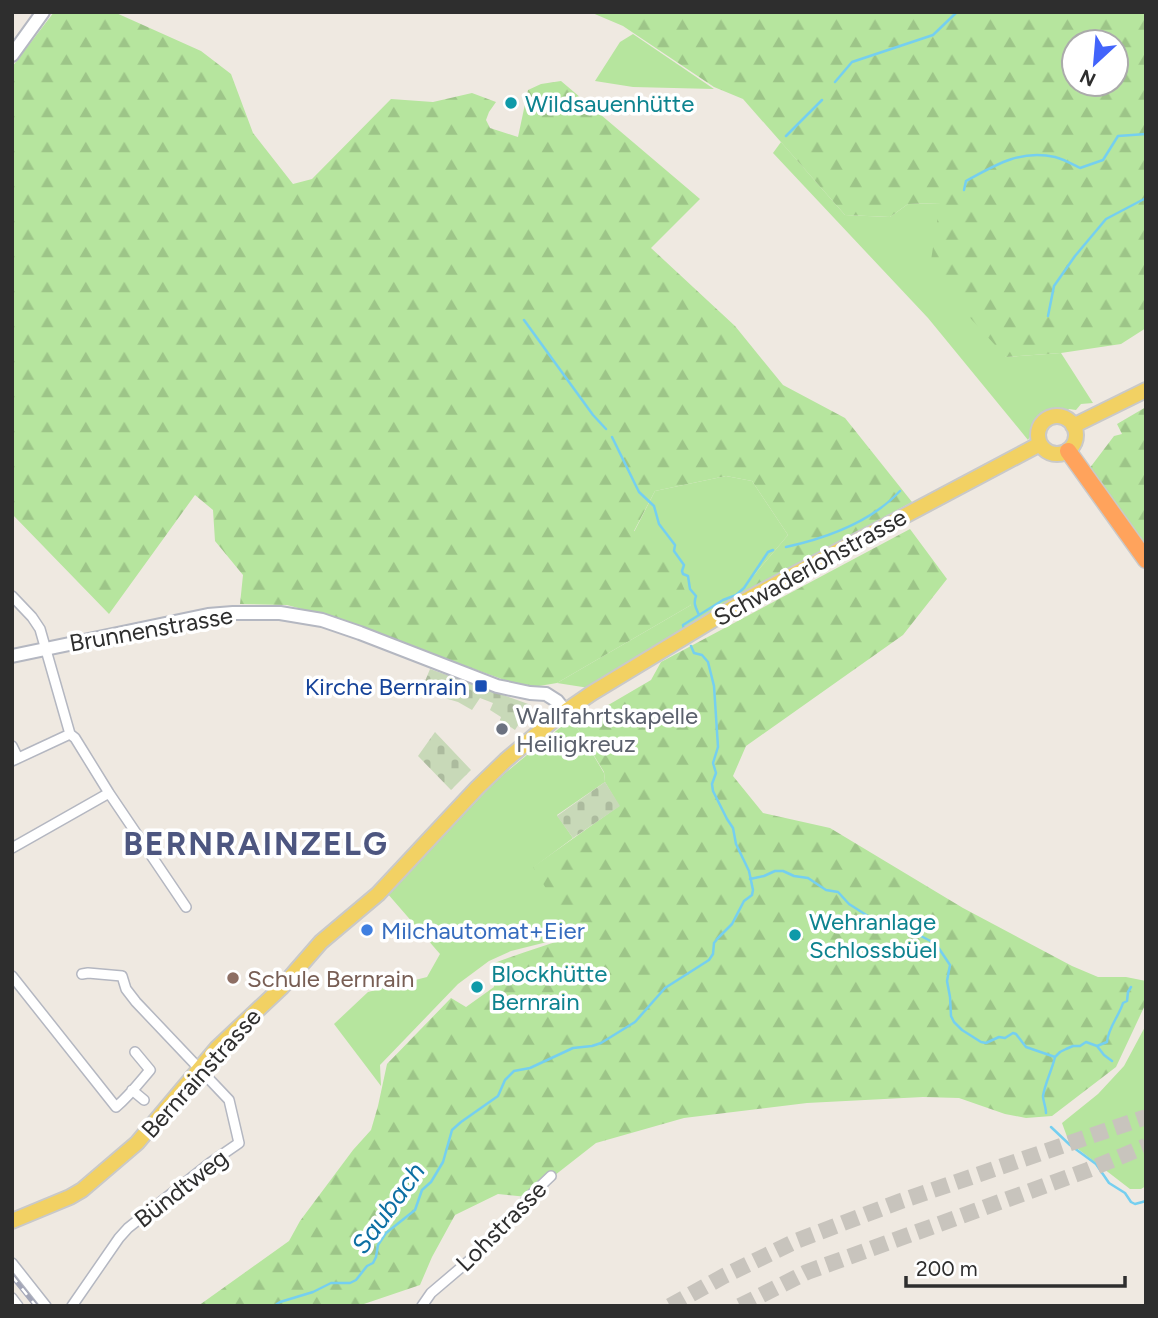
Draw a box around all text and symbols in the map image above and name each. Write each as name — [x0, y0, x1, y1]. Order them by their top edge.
north arrow — [1060, 28, 1130, 98]
text: N — [1076, 64, 1099, 91]
place label: Wildsauenhütte — [525, 89, 694, 118]
marker: Wildsauenhütte — [503, 95, 519, 111]
street label: Schwaderlohstrasse — [709, 502, 911, 632]
street label: Brunnenstrasse — [67, 600, 235, 658]
place label: Kirche Bernrain — [305, 672, 467, 701]
marker: Kirche Bernrain — [473, 678, 489, 694]
place label: Wallfahrtskapelle Heiligkreuz — [516, 701, 698, 758]
marker: Wallfahrtskapelle Heiligkreuz — [494, 721, 510, 737]
district label: BERNRAINZELG — [123, 825, 389, 863]
place label: Wehranlage Schlossbüel — [809, 907, 938, 964]
place label: Milchautomat+Eier — [381, 916, 585, 945]
marker: Milchautomat+Eier — [359, 922, 375, 938]
marker: Wehranlage Schlossbüel — [787, 927, 803, 943]
place label: Blockhütte Bernrain — [491, 959, 607, 1016]
place label: Schule Bernrain — [247, 964, 414, 993]
marker: Schule Bernrain — [225, 970, 241, 986]
marker: Blockhütte Bernrain — [469, 979, 485, 995]
street label: Bernrainstrasse — [135, 1002, 267, 1144]
street label: Bündtweg — [129, 1143, 233, 1233]
water label: Saubach — [344, 1156, 432, 1260]
street label: Lohstrasse — [450, 1175, 552, 1277]
scale bar — [906, 1244, 1125, 1288]
text: 200 m — [916, 1256, 978, 1281]

